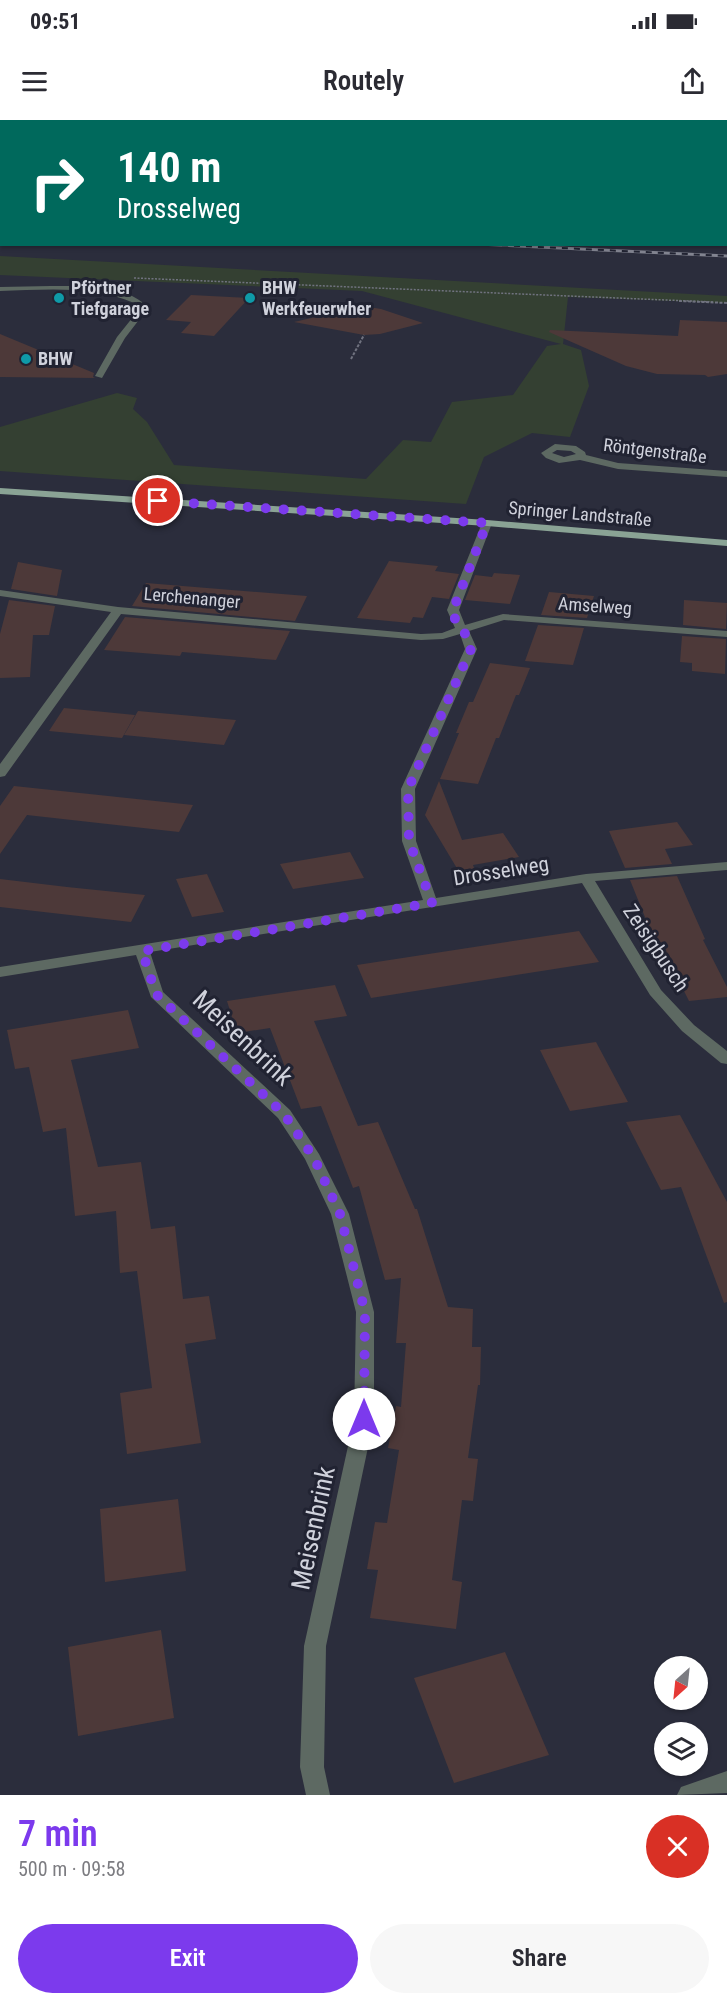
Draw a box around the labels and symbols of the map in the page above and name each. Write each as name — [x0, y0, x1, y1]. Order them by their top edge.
place label: Pförtner Tiefgarage — [71, 277, 149, 319]
place label: BHW Werkfeuerwher — [262, 277, 371, 319]
marker: Pförtner Tiefgarage — [52, 291, 66, 305]
marker: BHW Werkfeuerwher — [243, 291, 257, 305]
place label: BHW — [38, 348, 73, 369]
marker: BHW — [19, 352, 33, 366]
street label: Röntgenstraße — [602, 434, 708, 467]
pin — [132, 475, 183, 526]
street label: Springer Landstraße — [508, 497, 652, 530]
street label: Lerchenanger — [143, 583, 242, 612]
street label: Amselweg — [558, 592, 633, 619]
street label: Drosselweg — [452, 852, 550, 890]
street label: Zeisigbusch — [618, 900, 694, 996]
street label: Meisenbrink — [187, 984, 299, 1092]
position arrow — [332, 1387, 396, 1451]
street label: Meisenbrink — [285, 1463, 341, 1592]
north arrow — [654, 1656, 708, 1710]

